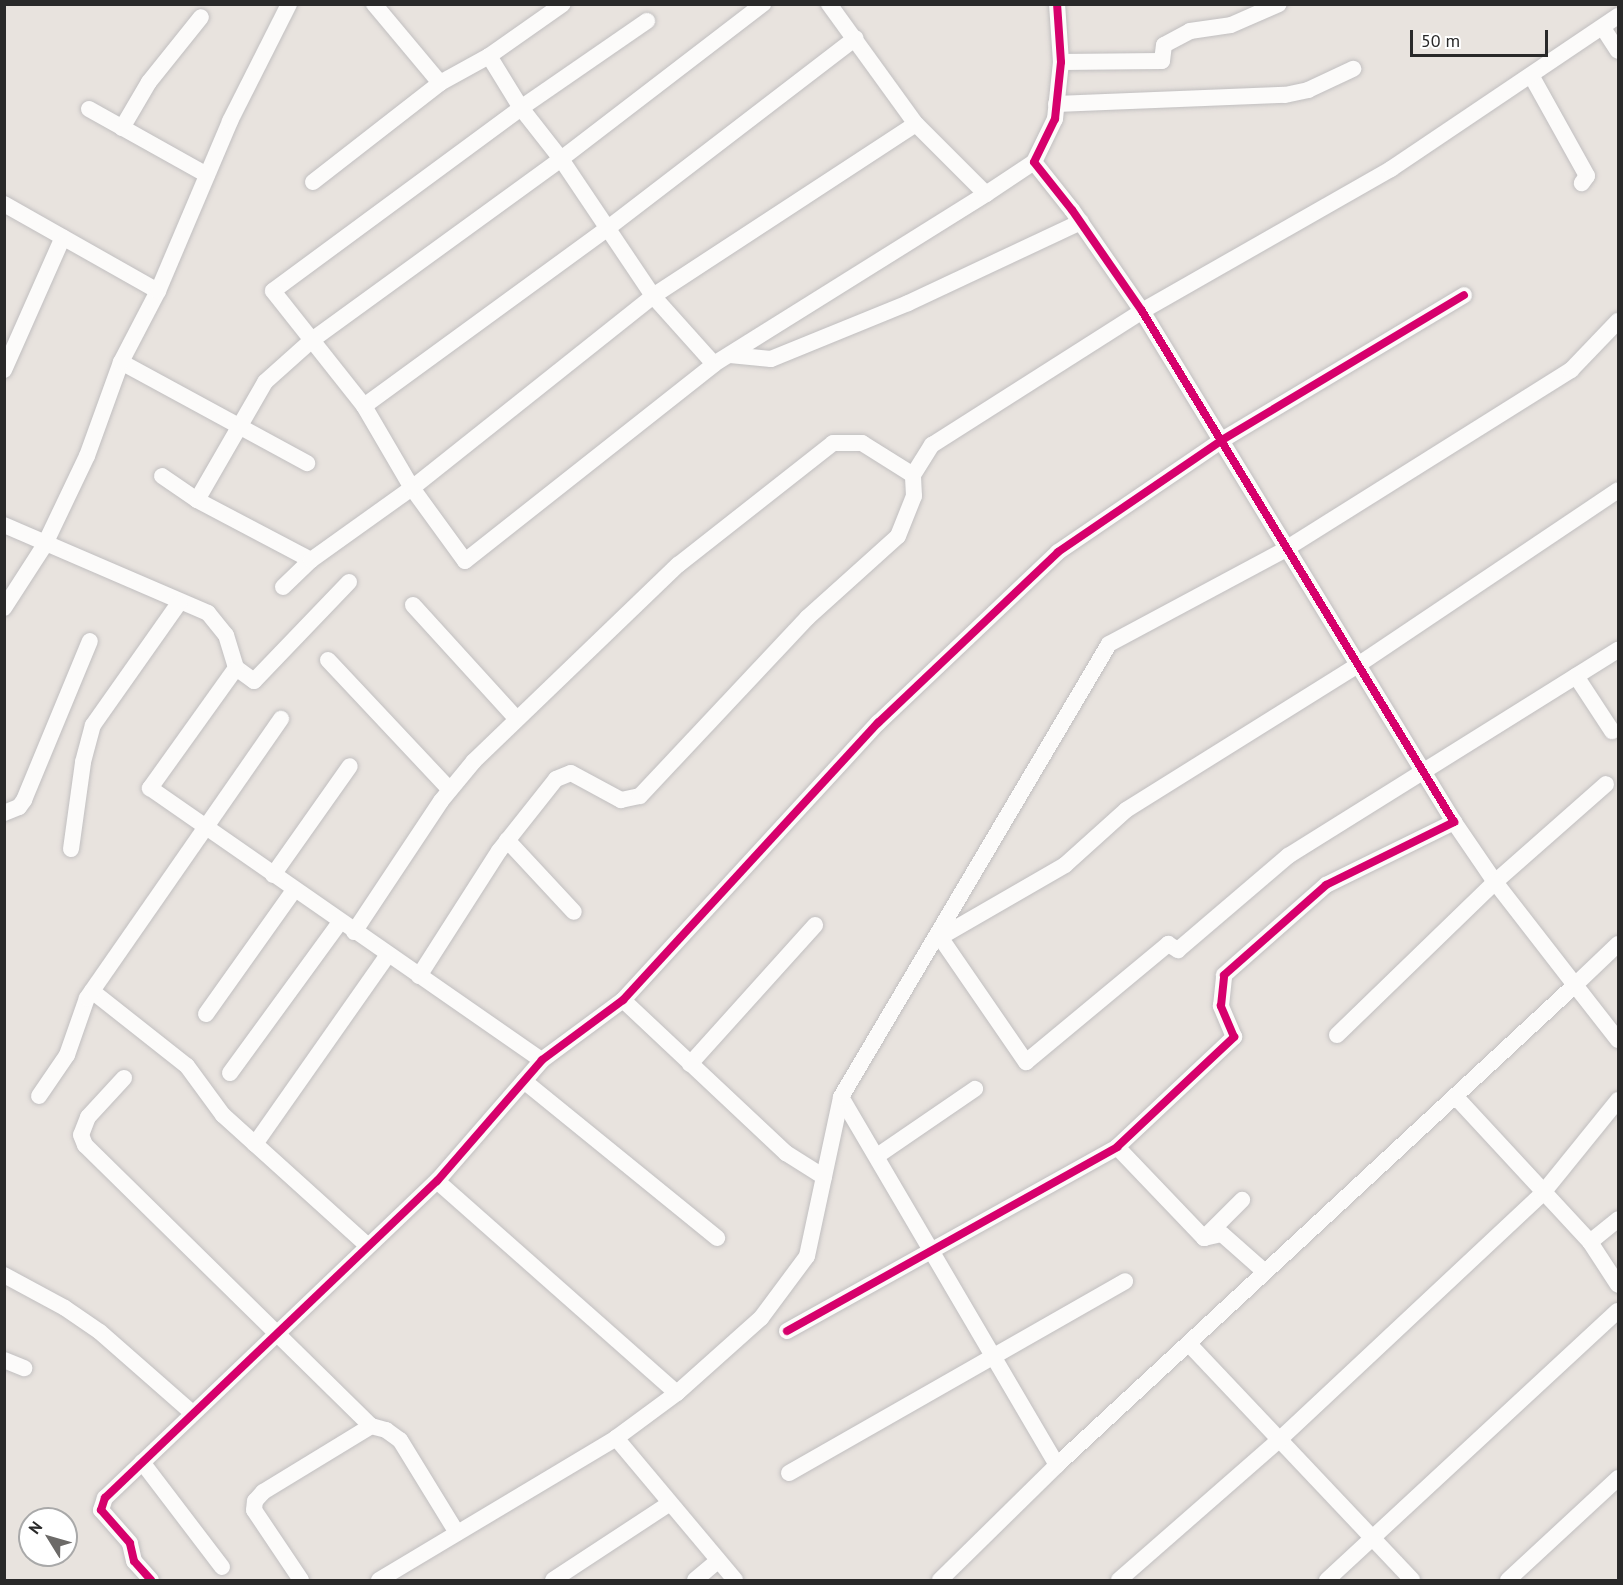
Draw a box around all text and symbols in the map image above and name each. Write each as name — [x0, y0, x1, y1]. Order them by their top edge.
scale bar — [1413, 18, 1551, 56]
text: 50 m — [1421, 29, 1460, 52]
north arrow — [18, 1507, 78, 1567]
text: N — [24, 1517, 46, 1538]

